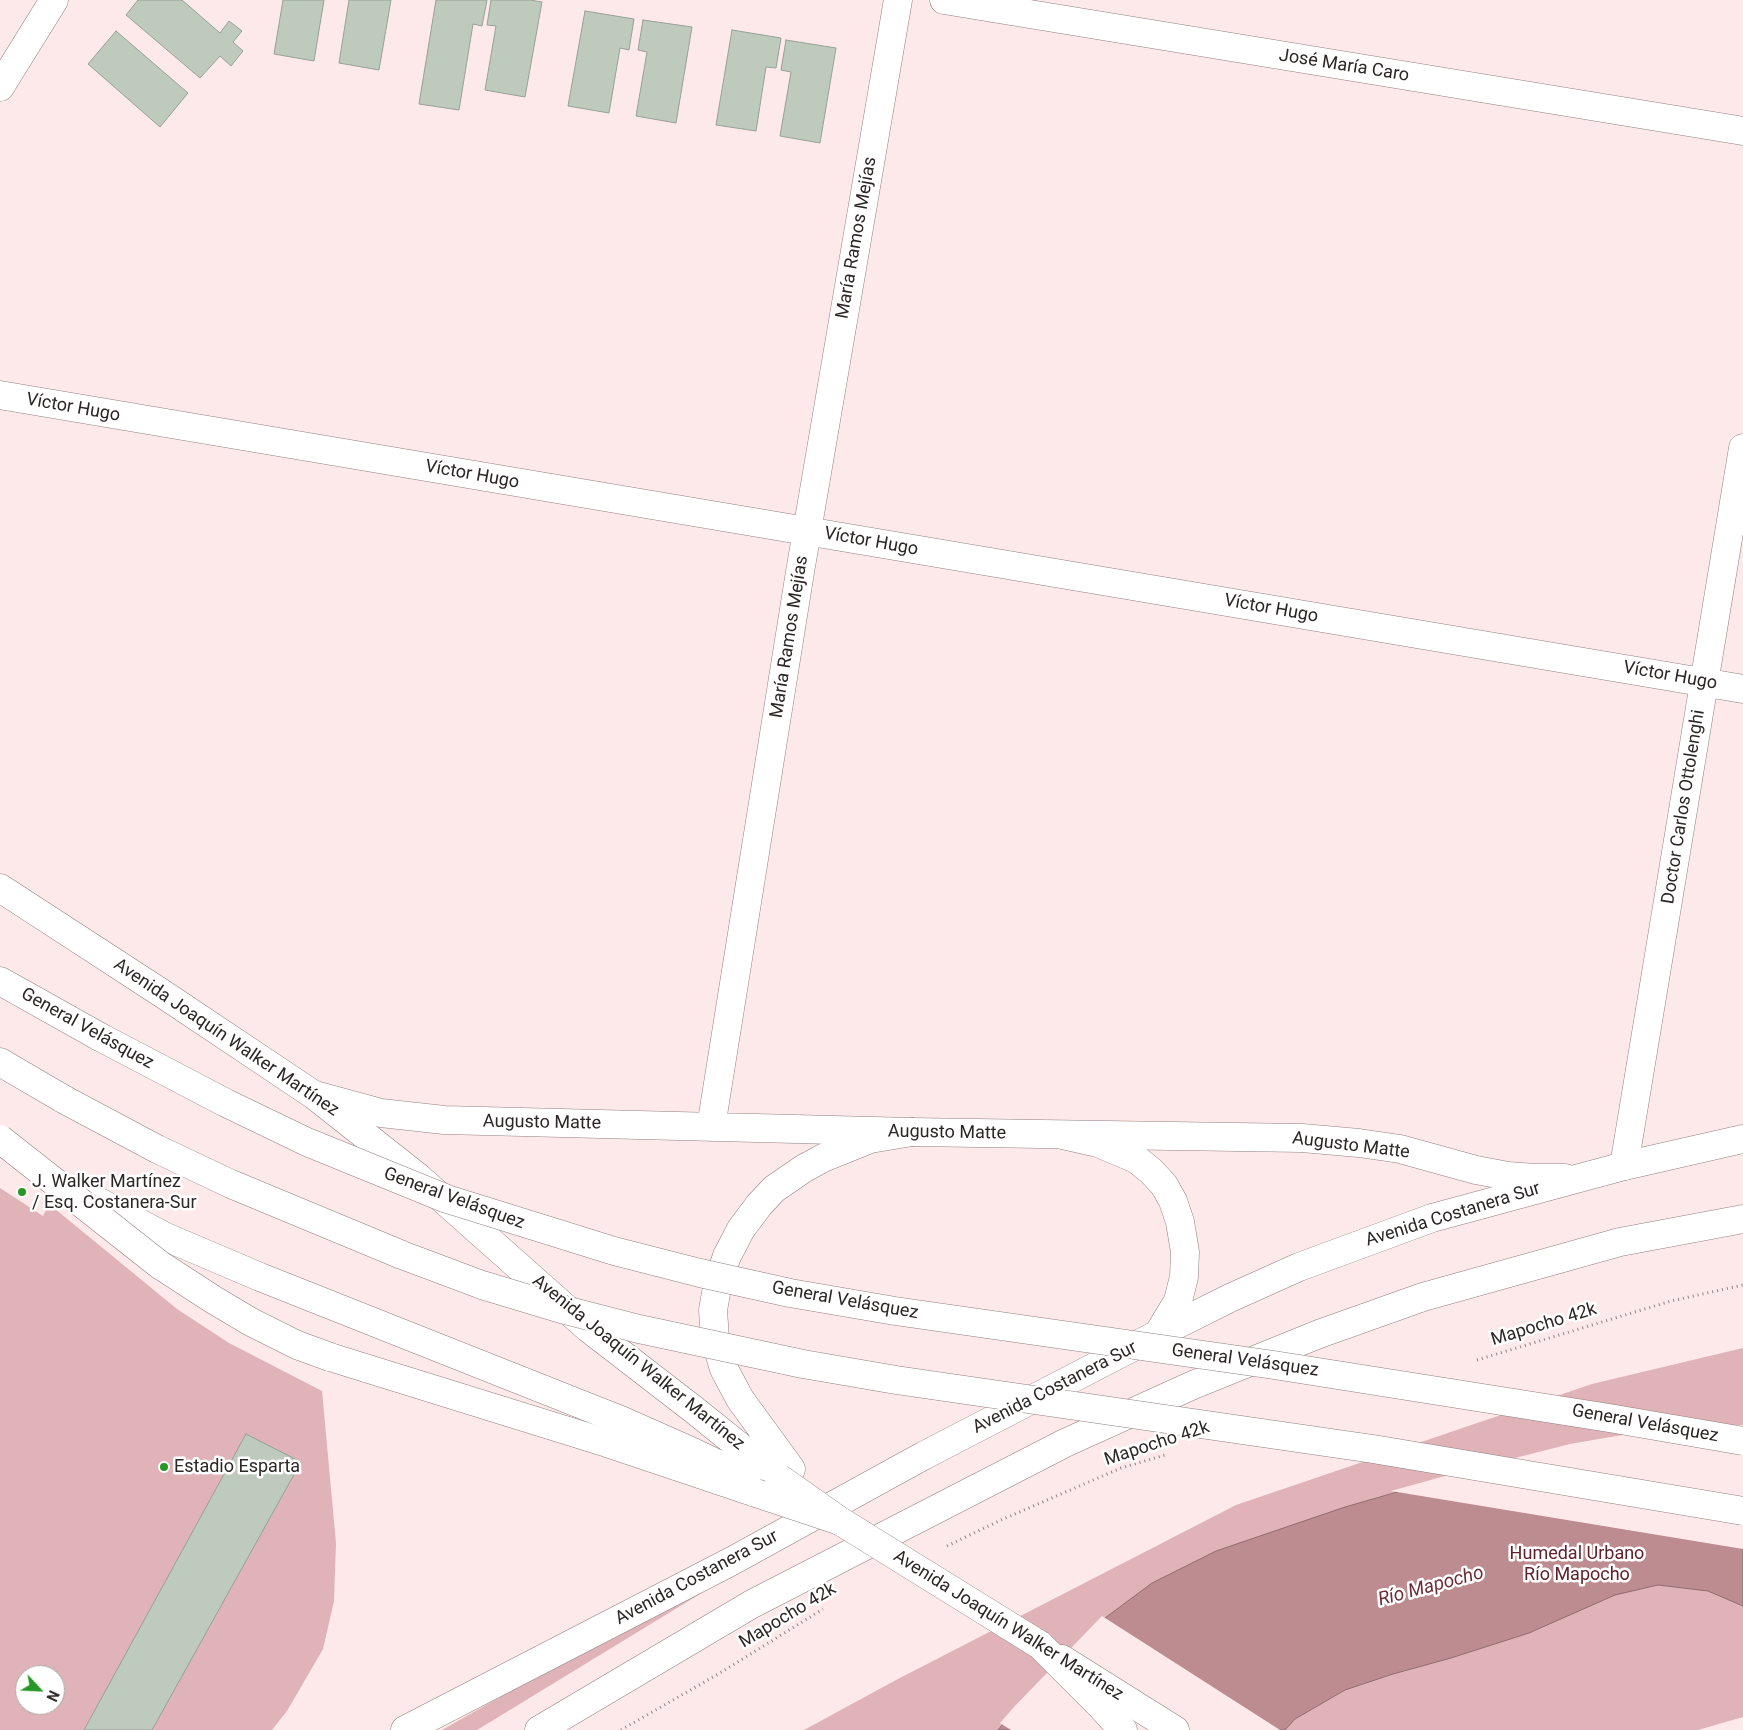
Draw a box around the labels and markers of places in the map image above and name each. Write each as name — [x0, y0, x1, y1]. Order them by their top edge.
place label: J. Walker Martínez / Esq. Costanera-Sur — [32, 1171, 197, 1214]
marker: J. Walker Martínez / Esq. Costanera-Sur — [16, 1186, 28, 1198]
place label: Estadio Esparta — [174, 1456, 300, 1478]
marker: Estadio Esparta — [158, 1461, 170, 1473]

